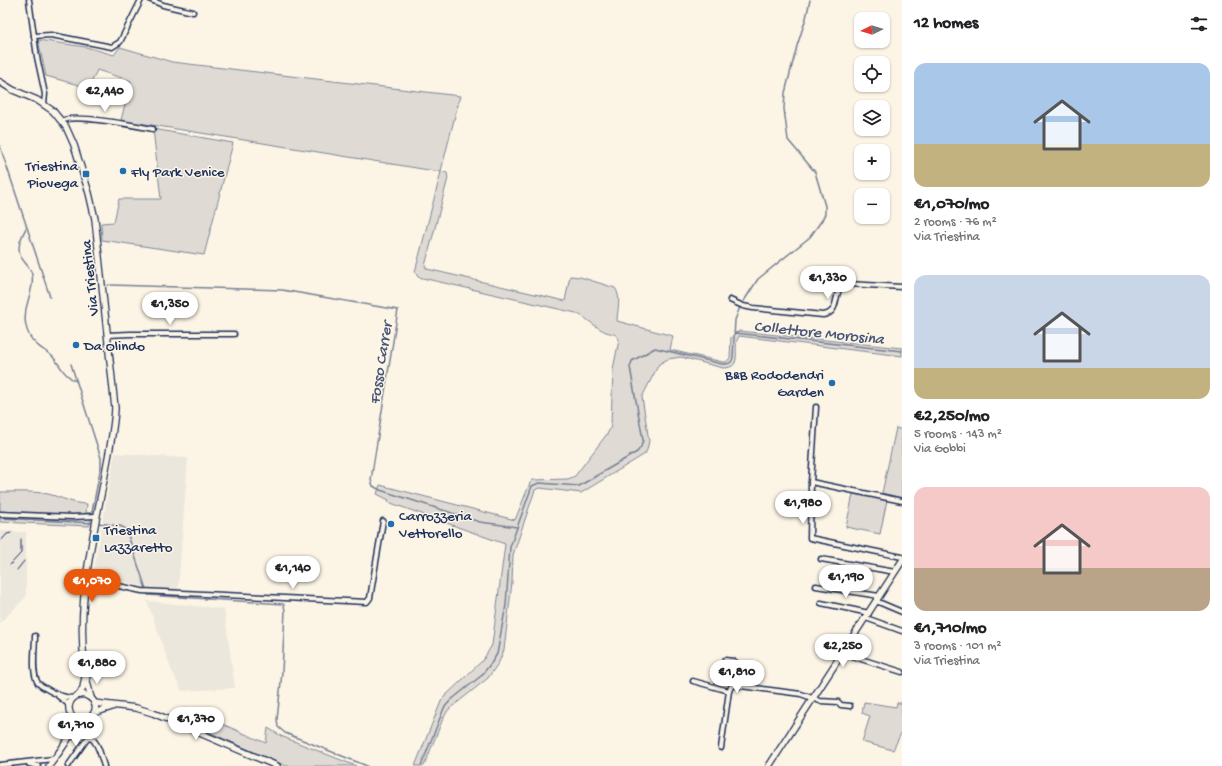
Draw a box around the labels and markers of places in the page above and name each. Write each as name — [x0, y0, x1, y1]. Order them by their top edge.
pin: €2,440 — [72, 79, 138, 113]
place label: Triestina Piovega — [25, 158, 79, 193]
place label: Fly Park Venice — [130, 164, 225, 182]
marker: Fly Park Venice — [118, 166, 128, 176]
marker: Triestina Piovega — [81, 169, 91, 179]
pin: €1,330 — [795, 266, 861, 300]
pin: €1,350 — [137, 292, 203, 326]
place label: Da Olindo — [83, 338, 145, 356]
marker: Da Olindo — [71, 340, 81, 350]
place label: B&B Rododendri Garden — [724, 367, 824, 402]
marker: B&B Rododendri Garden — [827, 378, 837, 388]
pin: €1,980 — [770, 491, 836, 525]
place label: Carrozzeria Vettorello — [398, 508, 472, 543]
marker: Carrozzeria Vettorello — [386, 519, 396, 529]
place label: Triestina Lazzaretto — [103, 522, 173, 557]
marker: Triestina Lazzaretto — [91, 533, 101, 543]
pin: €1,140 — [260, 556, 326, 590]
pin: €1,190 — [813, 565, 879, 599]
pin: €1,070 — [59, 569, 125, 603]
pin: €2,250 — [810, 634, 876, 668]
pin: €1,880 — [64, 651, 130, 685]
pin: €1,810 — [704, 660, 770, 694]
pin: €1,370 — [163, 707, 229, 741]
pin: €1,710 — [43, 713, 109, 747]

